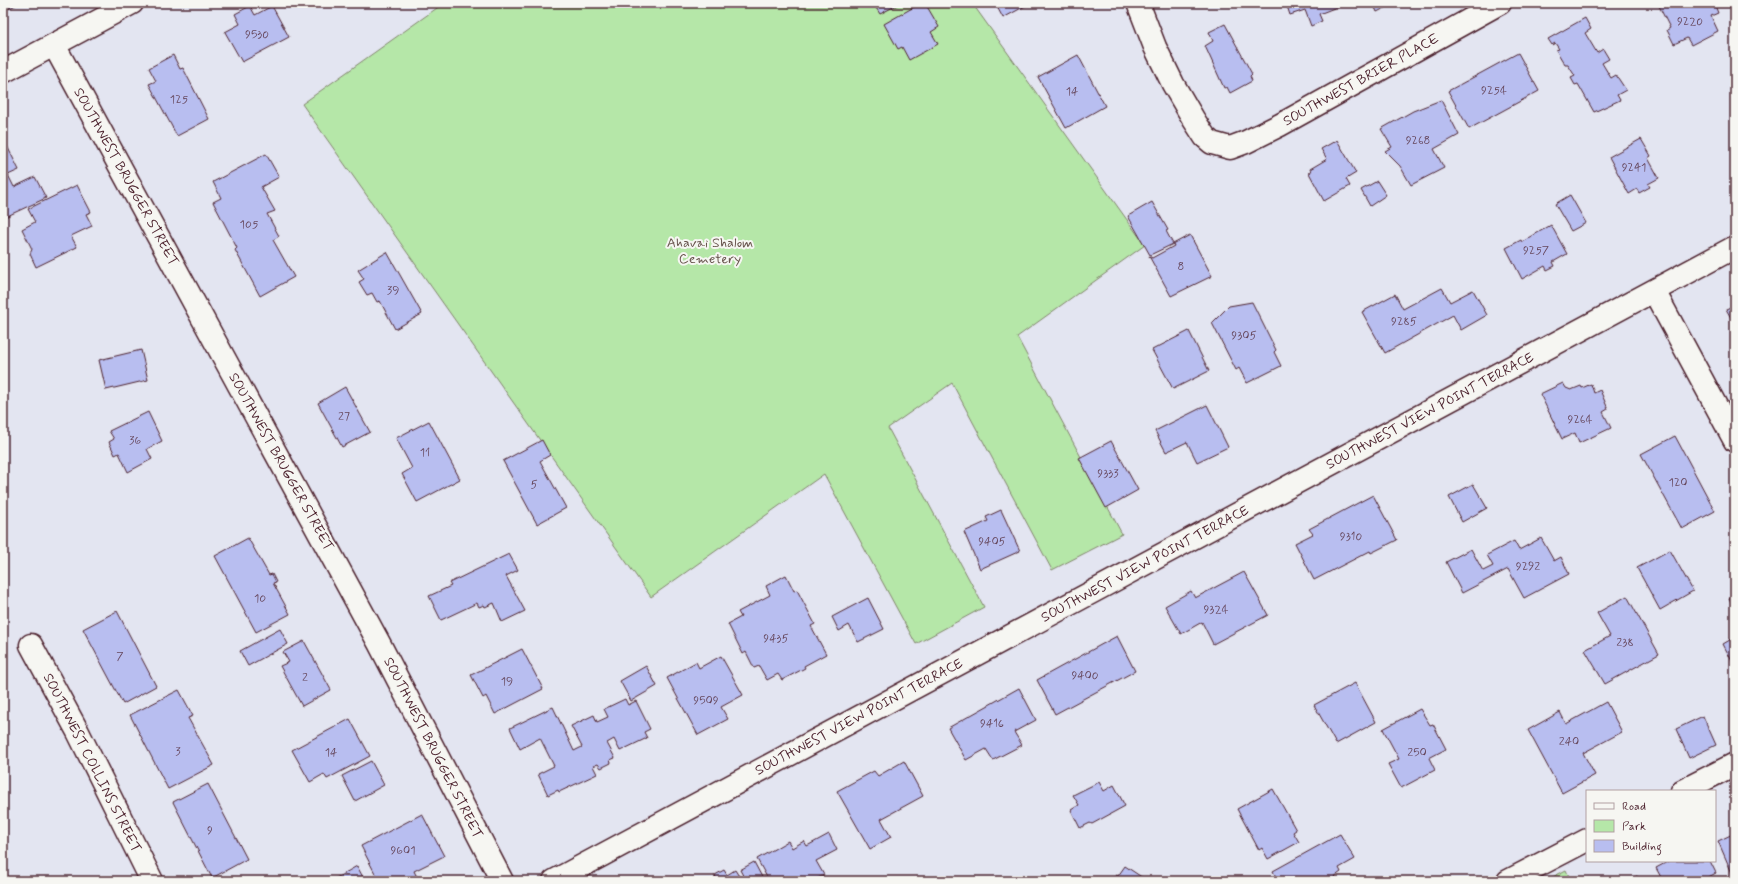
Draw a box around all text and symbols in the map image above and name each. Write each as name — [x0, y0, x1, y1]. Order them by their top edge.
house number: 9220 — [1677, 14, 1703, 30]
house number: 9530 — [245, 27, 269, 43]
street label: SOUTHWEST BRIER PLACE — [1280, 30, 1442, 130]
house number: 9254 — [1481, 83, 1507, 99]
house number: 14 — [1066, 84, 1078, 100]
street label: SOUTHWEST BRUGGER STREET — [69, 85, 183, 269]
house number: 125 — [170, 92, 189, 108]
house number: 9268 — [1406, 133, 1430, 149]
house number: 9241 — [1622, 160, 1646, 176]
house number: 105 — [240, 217, 259, 233]
park label: Ahavai Shalom Cemetery — [667, 234, 753, 268]
house number: 9257 — [1523, 243, 1549, 259]
house number: 8 — [1178, 259, 1184, 275]
house number: 39 — [387, 283, 399, 299]
house number: 9285 — [1391, 314, 1417, 330]
house number: 9305 — [1231, 328, 1257, 344]
street label: SOUTHWEST VIEW POINT TERRACE — [1323, 348, 1537, 474]
street label: SOUTHWEST BRUGGER STREET — [224, 370, 338, 554]
house number: 27 — [338, 409, 350, 425]
house number: 9264 — [1568, 412, 1592, 428]
house number: 36 — [129, 433, 141, 449]
house number: 11 — [420, 445, 430, 461]
house number: 9333 — [1097, 466, 1119, 482]
house number: 120 — [1669, 475, 1687, 491]
house number: 5 — [530, 477, 538, 493]
street label: SOUTHWEST VIEW POINT TERRACE — [1038, 501, 1252, 627]
house number: 9310 — [1340, 529, 1362, 545]
house number: 9405 — [978, 534, 1006, 550]
house number: 9292 — [1516, 559, 1540, 575]
house number: 10 — [254, 591, 266, 607]
house number: 9324 — [1203, 602, 1229, 618]
house number: 9435 — [763, 631, 789, 647]
house number: 238 — [1616, 635, 1634, 651]
house number: 7 — [116, 649, 124, 665]
street label: SOUTHWEST BRUGGER STREET — [379, 654, 487, 842]
street label: SOUTHWEST VIEW POINT TERRACE — [752, 654, 966, 780]
house number: 9400 — [1071, 668, 1099, 684]
street label: SOUTHWEST COLLINS STREET — [39, 670, 145, 856]
house number: 2 — [302, 670, 308, 686]
house number: 19 — [501, 674, 513, 690]
house number: 9509 — [693, 693, 719, 709]
house number: 9416 — [980, 716, 1004, 732]
house number: 240 — [1559, 734, 1579, 750]
house number: 3 — [175, 744, 181, 760]
house number: 14 — [325, 745, 337, 761]
house number: 250 — [1407, 745, 1427, 761]
legend — [1586, 790, 1716, 862]
text: Road — [1622, 799, 1646, 815]
text: Park — [1622, 819, 1646, 835]
house number: 9 — [207, 823, 213, 839]
text: Building — [1622, 839, 1662, 856]
house number: 9601 — [390, 843, 416, 859]

